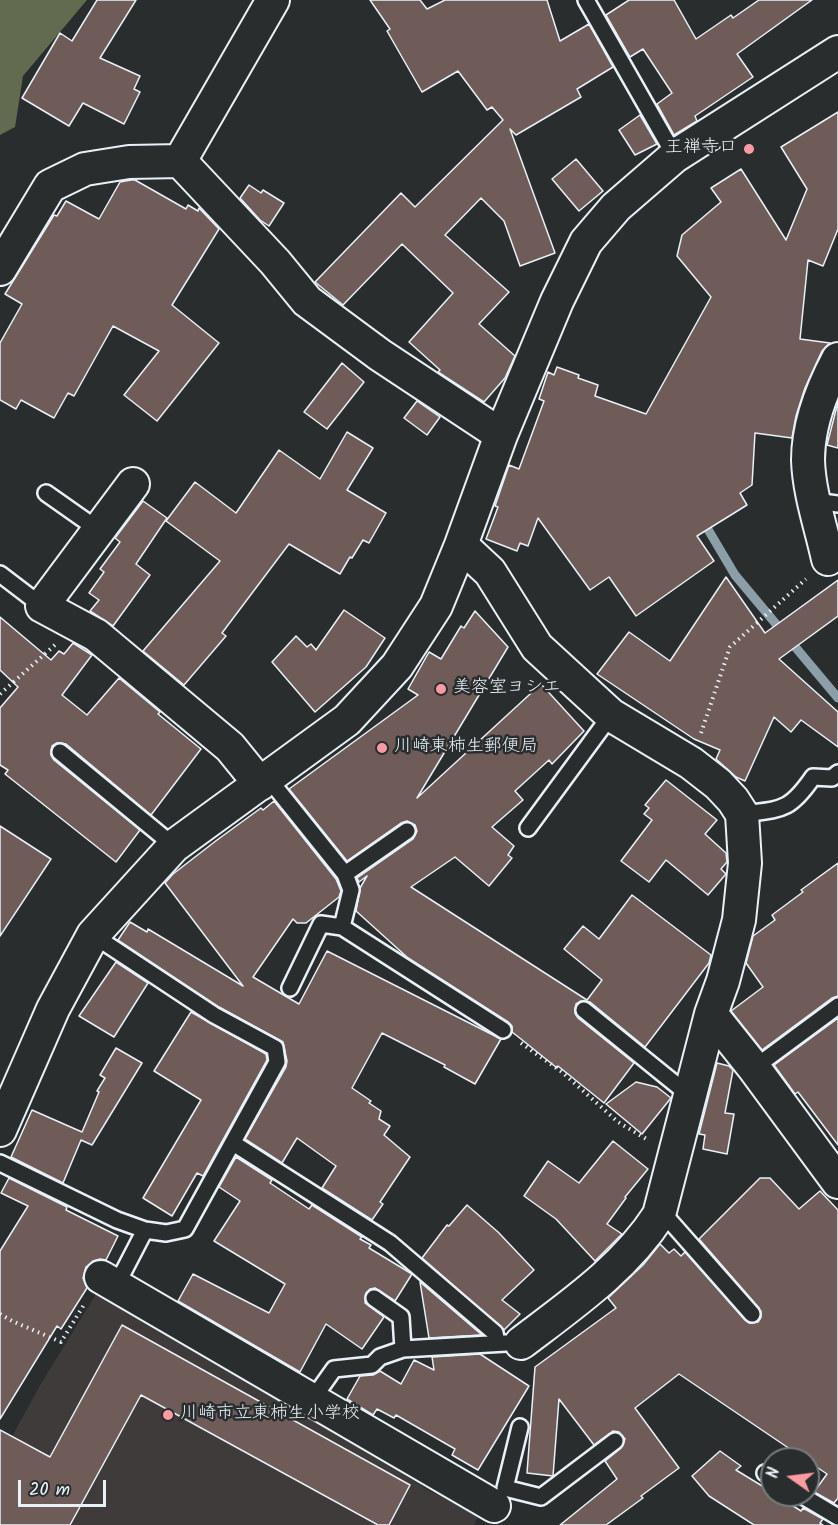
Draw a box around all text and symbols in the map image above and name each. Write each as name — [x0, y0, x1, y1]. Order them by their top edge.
place label: 王禅寺口 — [665, 138, 737, 160]
marker: 王禅寺口 — [742, 142, 756, 156]
place label: 美容室ヨシエ — [453, 678, 561, 700]
marker: 美容室ヨシエ — [434, 682, 448, 696]
place label: 川崎東柿生郵便局 — [394, 737, 538, 759]
marker: 川崎東柿生郵便局 — [375, 741, 389, 755]
place label: 川崎市立東柿生小学校 — [180, 1404, 360, 1426]
marker: 川崎市立東柿生小学校 — [161, 1408, 175, 1422]
north arrow — [760, 1447, 820, 1507]
text: N — [761, 1465, 787, 1481]
scale bar — [21, 1468, 110, 1506]
text: 20 m — [29, 1476, 70, 1505]

